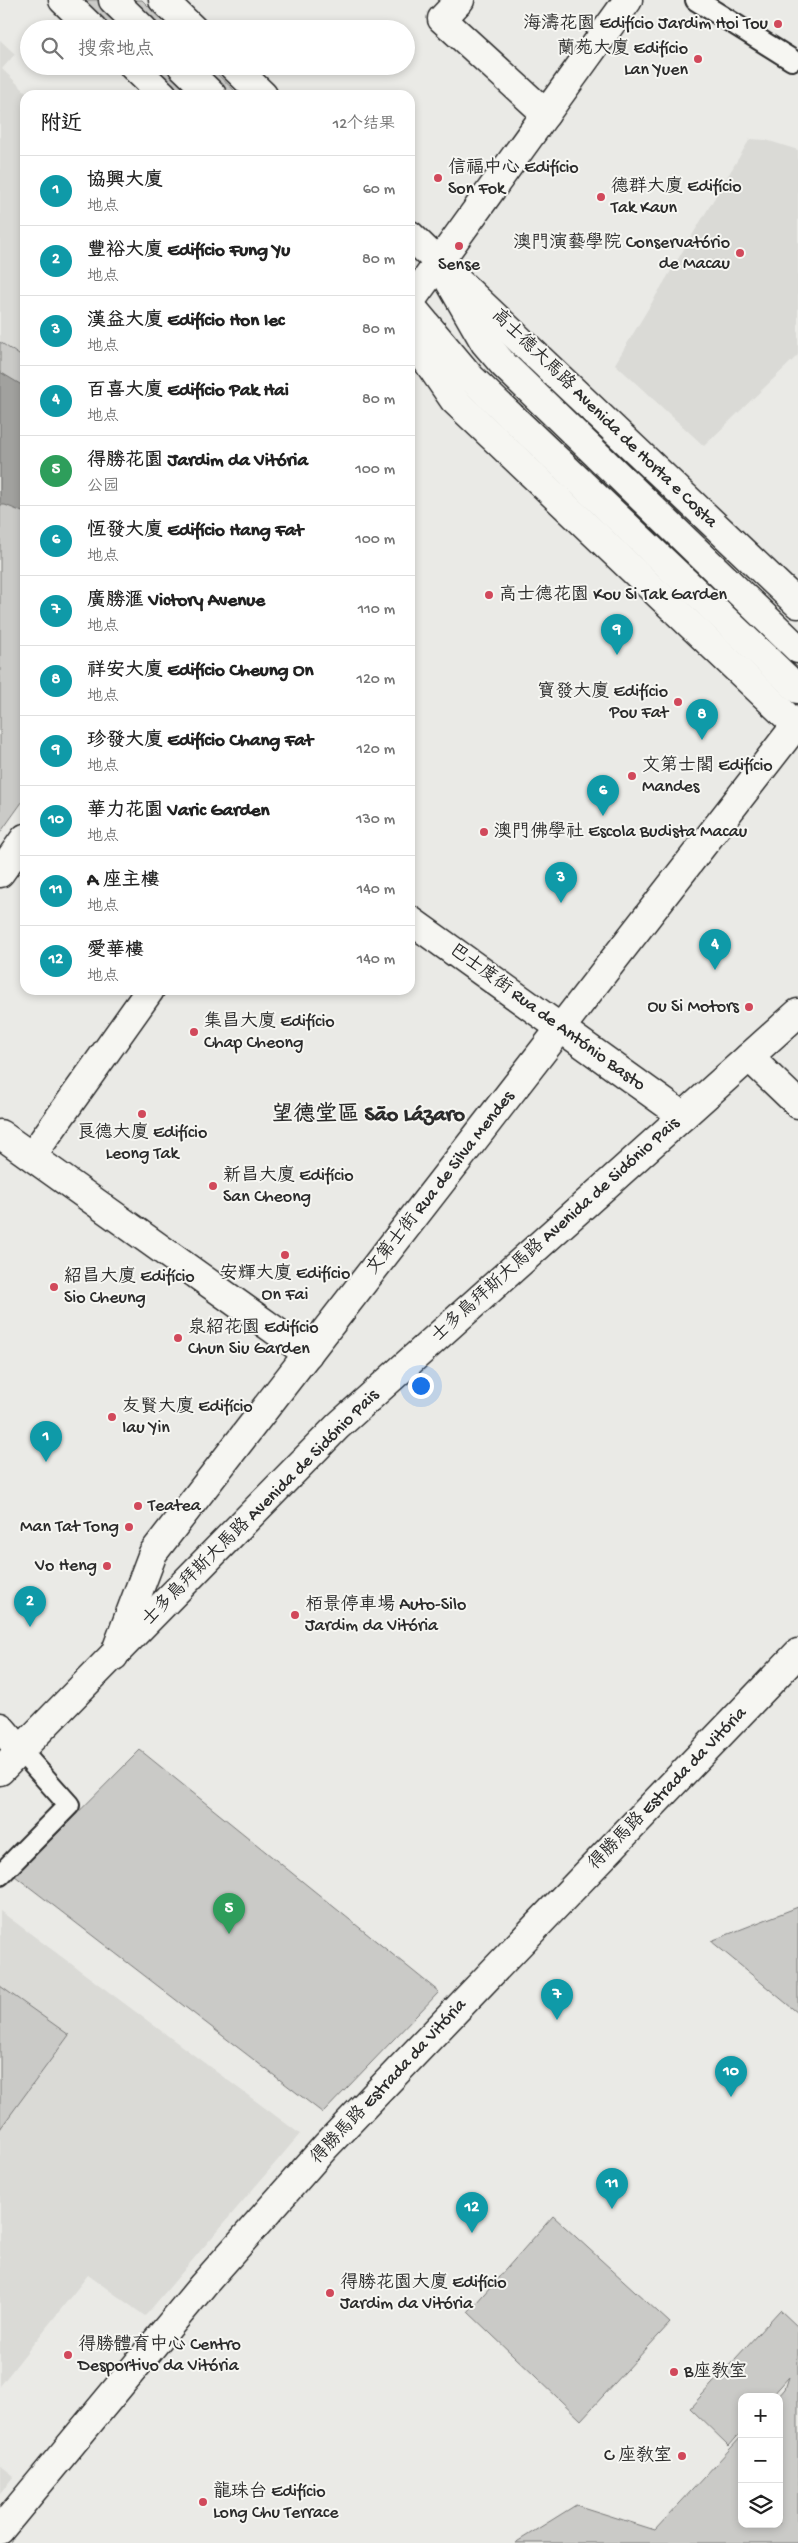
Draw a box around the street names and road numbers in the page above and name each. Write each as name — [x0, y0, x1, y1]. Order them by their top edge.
street label: 高士德大馬路 Avenida de Horta e Costa — [487, 305, 723, 533]
street label: 巴士度街 Rua de António Basto — [445, 939, 650, 1096]
street label: 文第士街 Rua de Silva Mendes — [362, 1085, 520, 1279]
street label: 士多鳥拜斯大馬路 Avenida de Sidónio Pais — [426, 1111, 685, 1347]
street label: 士多鳥拜斯大馬路 Avenida de Sidónio Pais — [137, 1383, 385, 1631]
street label: 得勝馬路 Estrada da Vitória — [584, 1702, 752, 1875]
street label: 得勝馬路 Estrada da Vitória — [306, 1994, 472, 2169]

